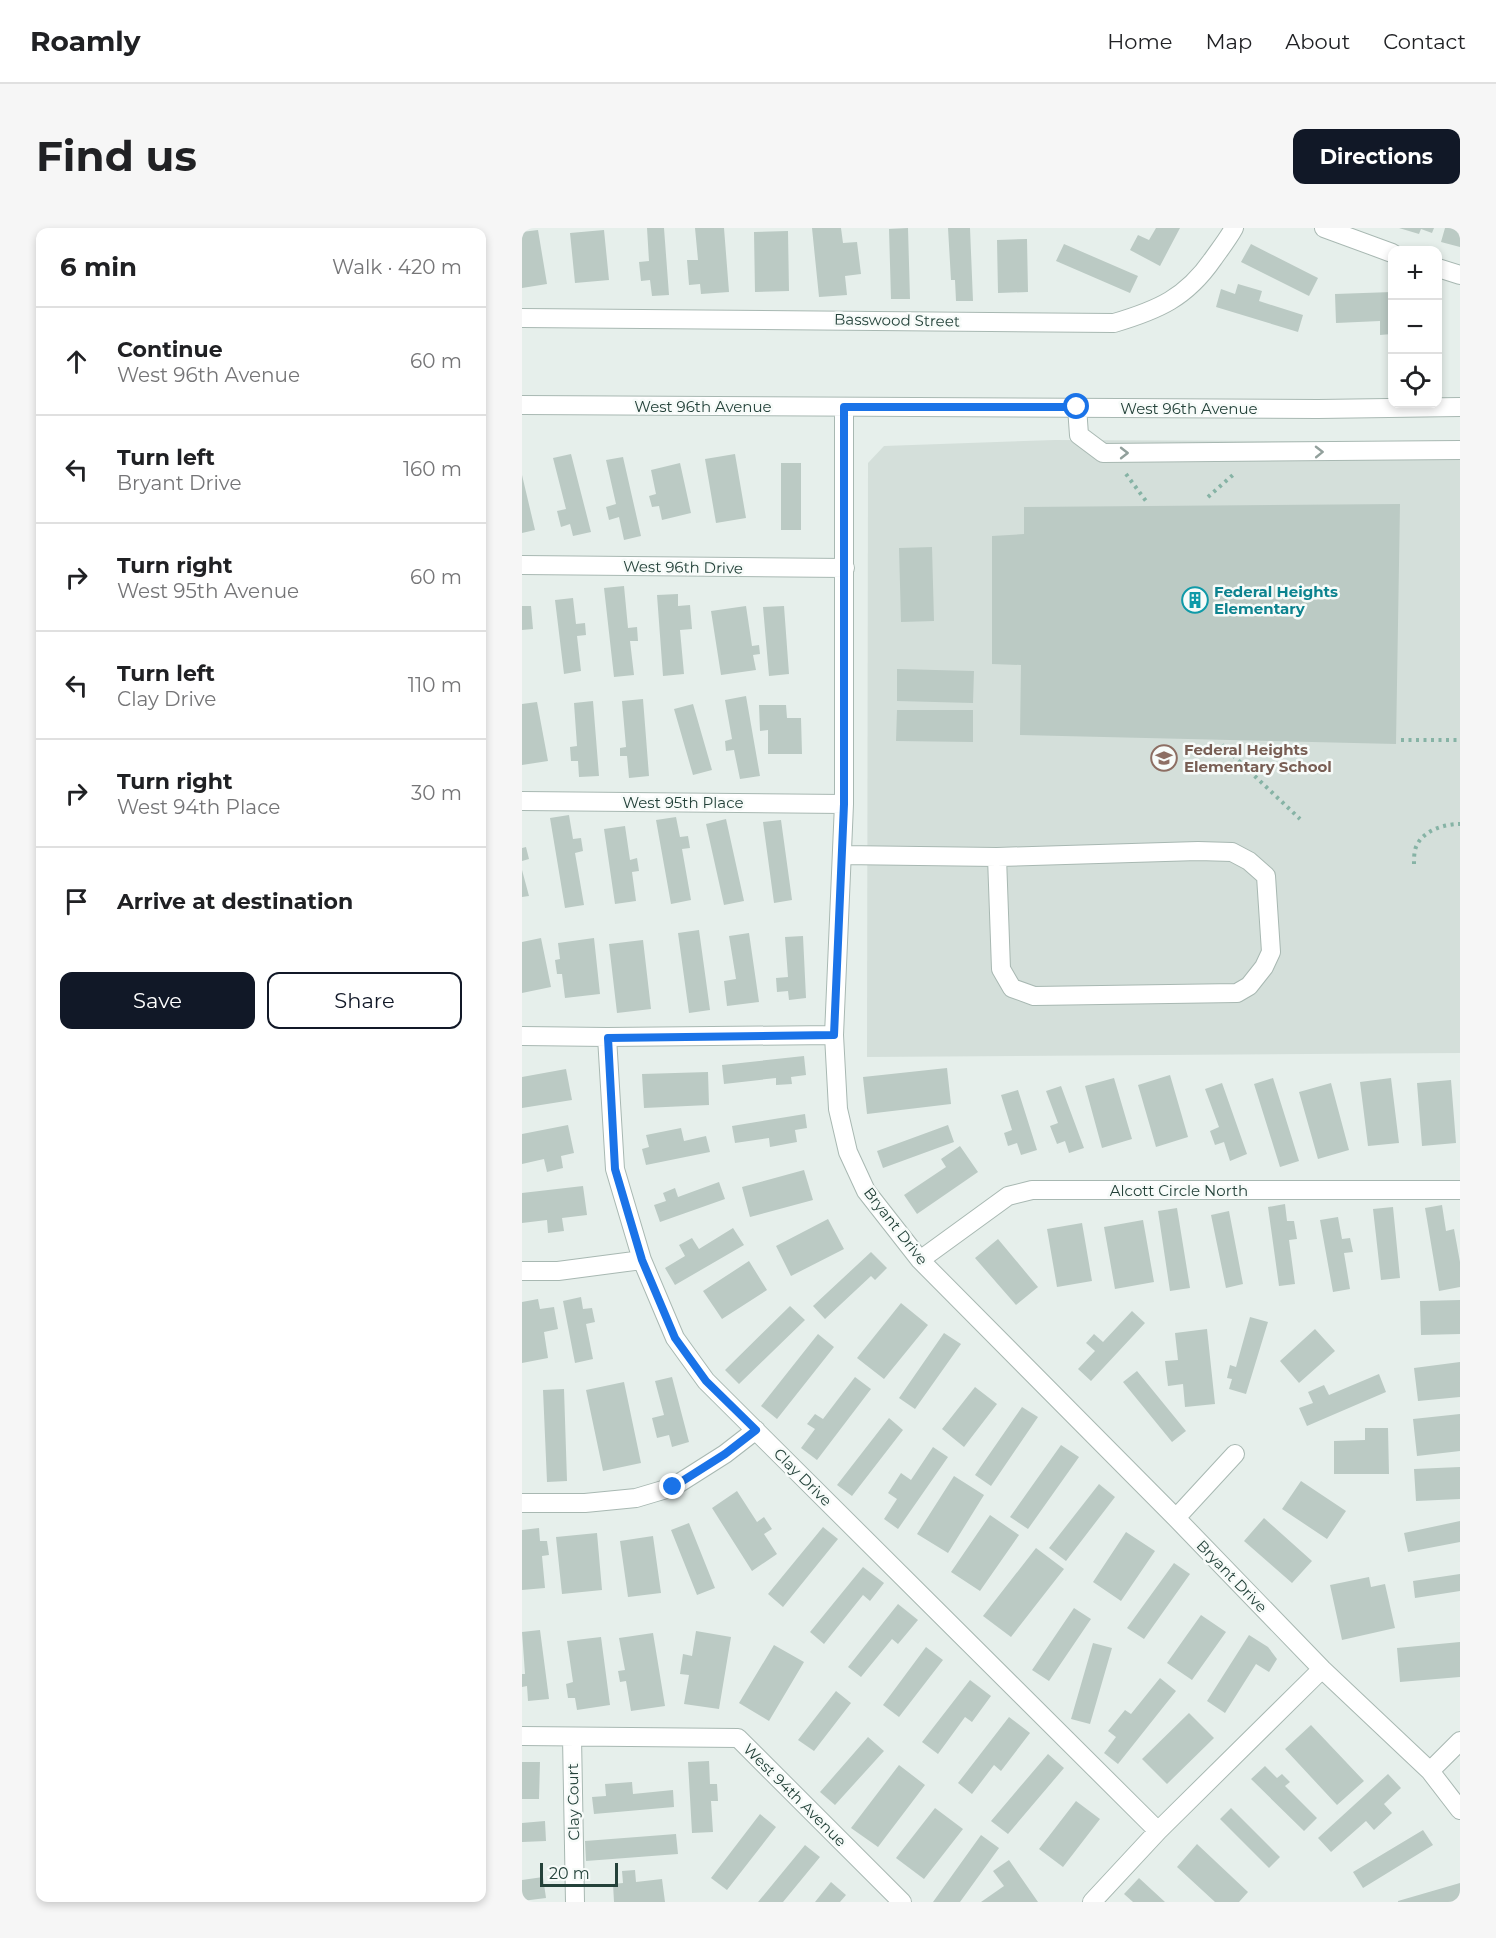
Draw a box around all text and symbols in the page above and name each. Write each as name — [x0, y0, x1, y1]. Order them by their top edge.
text: Roamly — [30, 24, 140, 58]
text: Home — [1107, 29, 1172, 54]
text: Map — [1205, 29, 1252, 54]
text: About — [1285, 29, 1350, 54]
text: Contact — [1383, 29, 1466, 54]
button: Directions — [1293, 129, 1460, 184]
text: Find us — [36, 130, 197, 182]
map controls — [1388, 246, 1442, 408]
button: + — [1388, 246, 1442, 300]
text: 6 min — [60, 251, 137, 283]
text: Walk · 420 m — [332, 255, 462, 279]
button: − — [1388, 300, 1442, 354]
street label: Basswood Street — [834, 309, 960, 331]
text: Continue — [117, 336, 223, 363]
icon: ahead — [60, 345, 93, 378]
text: 60 m — [410, 349, 462, 373]
button: locate — [1388, 354, 1442, 408]
text: West 96th Avenue — [117, 363, 300, 387]
route start — [1063, 393, 1089, 419]
street label: West 96th Avenue — [634, 397, 772, 416]
street label: West 96th Avenue — [1120, 399, 1258, 418]
text: Turn left — [117, 444, 215, 471]
one-way arrow — [1315, 446, 1324, 458]
one-way arrow — [1120, 447, 1129, 459]
icon: left — [60, 453, 93, 486]
text: 160 m — [403, 457, 462, 481]
text: Bryant Drive — [117, 471, 242, 495]
text: Turn right — [117, 552, 232, 579]
street label: West 96th Drive — [623, 556, 743, 578]
icon: right — [60, 561, 93, 594]
text: 60 m — [410, 565, 462, 589]
text: West 95th Avenue — [117, 579, 299, 603]
place label: Federal Heights Elementary — [1214, 582, 1338, 618]
building icon: Federal Heights Elementary — [1180, 585, 1210, 615]
text: Turn left — [117, 660, 215, 687]
icon: left — [60, 669, 93, 702]
text: 110 m — [408, 673, 462, 697]
text: Clay Drive — [117, 687, 216, 711]
place label: Federal Heights Elementary School — [1184, 740, 1332, 776]
school or university icon: Federal Heights Elementary School — [1149, 743, 1179, 773]
text: Turn right — [117, 768, 232, 795]
icon: right — [60, 777, 93, 810]
text: 30 m — [411, 781, 462, 805]
street label: West 95th Place — [622, 793, 744, 812]
text: West 94th Place — [117, 795, 280, 819]
icon: arrive — [60, 885, 93, 918]
text: Arrive at destination — [117, 888, 353, 915]
button: Save — [60, 972, 255, 1029]
button: Share — [267, 972, 462, 1029]
street label: Alcott Circle North — [1110, 1181, 1248, 1200]
street label: Bryant Drive — [860, 1183, 932, 1269]
street label: Clay Drive — [770, 1444, 836, 1510]
route end — [659, 1473, 685, 1499]
street label: Bryant Drive — [1193, 1536, 1271, 1616]
street label: West 94th Avenue — [739, 1739, 851, 1851]
street label: Clay Court — [563, 1763, 583, 1841]
scale bar — [540, 1860, 618, 1888]
text: 20 m — [549, 1864, 590, 1883]

